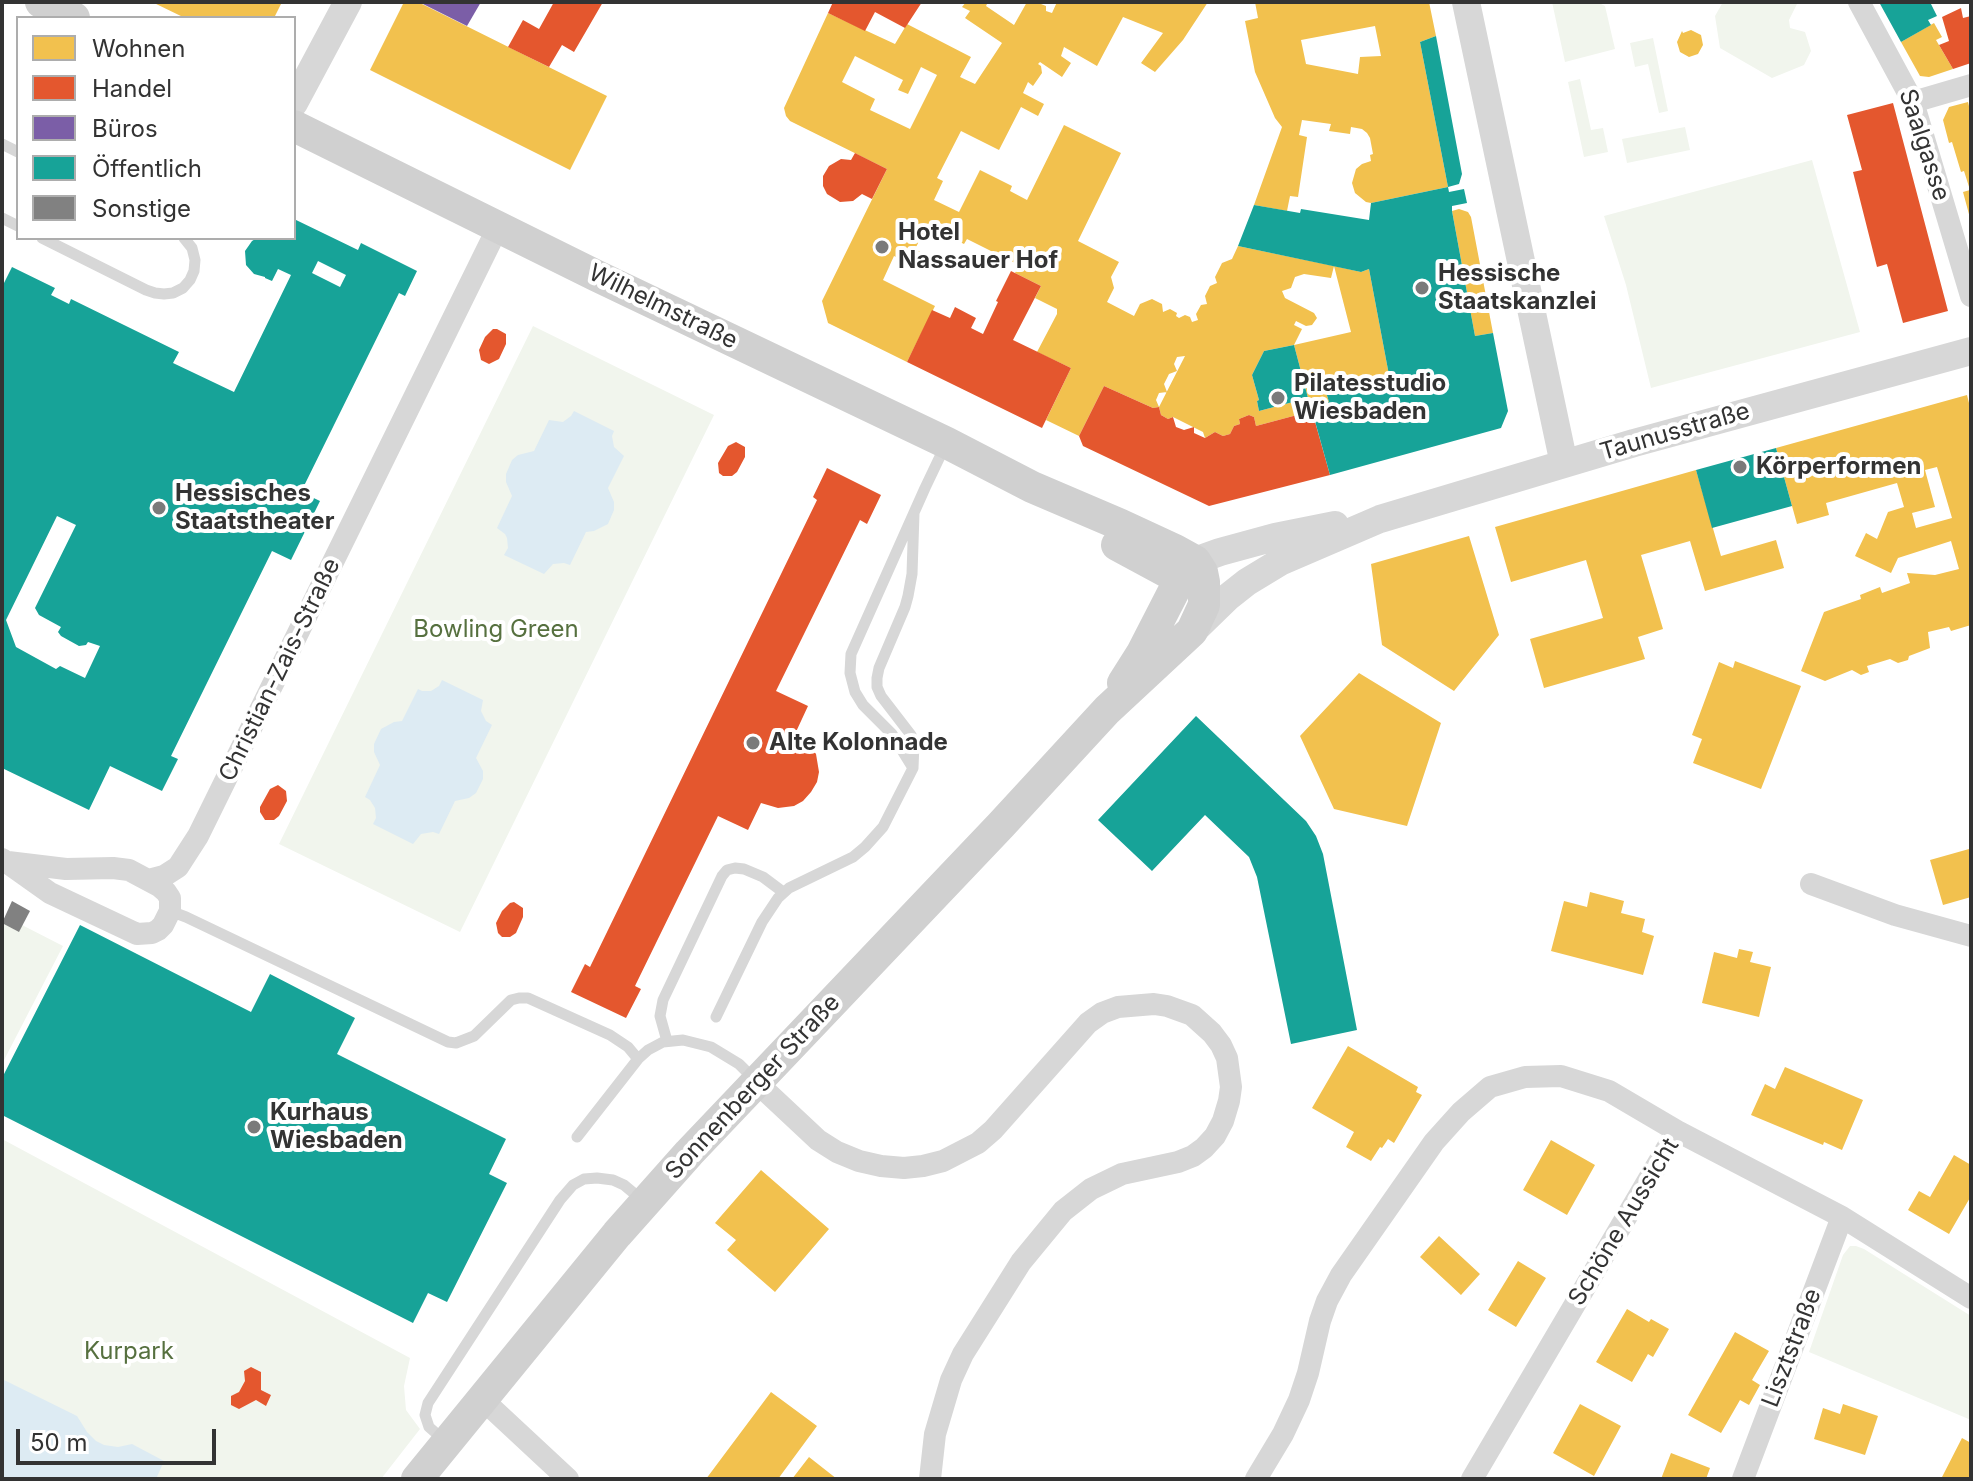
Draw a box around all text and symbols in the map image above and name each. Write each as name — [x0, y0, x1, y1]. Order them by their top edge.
legend — [16, 16, 296, 240]
text: Wohnen — [92, 34, 185, 63]
text: Handel — [92, 74, 172, 103]
street label: Saalgasse — [1892, 86, 1956, 204]
text: Büros — [92, 114, 158, 143]
text: Öffentlich — [92, 154, 202, 183]
text: Sonstige — [92, 194, 191, 223]
place label: Hotel Nassauer Hof — [898, 219, 1058, 275]
marker: Hotel Nassauer Hof — [873, 238, 891, 256]
street label: Wilhelmstraße — [584, 259, 742, 355]
place label: Hessische Staatskanzlei — [1438, 260, 1596, 316]
marker: Hessische Staatskanzlei — [1413, 279, 1431, 297]
place label: Pilatesstudio Wiesbaden — [1294, 370, 1446, 426]
marker: Pilatesstudio Wiesbaden — [1269, 389, 1287, 407]
street label: Taunusstraße — [1597, 397, 1753, 467]
place label: Körperformen — [1756, 453, 1921, 481]
marker: Körperformen — [1731, 458, 1749, 476]
place label: Hessisches Staatstheater — [175, 480, 334, 536]
marker: Hessisches Staatstheater — [150, 499, 168, 517]
street label: Christian-Zais-Straße — [213, 554, 347, 786]
park label: Bowling Green — [413, 616, 579, 644]
place label: Alte Kolonnade — [769, 729, 948, 757]
marker: Alte Kolonnade — [744, 734, 762, 752]
street label: Sonnenberger Straße — [660, 988, 846, 1186]
place label: Kurhaus Wiesbaden — [270, 1099, 403, 1155]
marker: Kurhaus Wiesbaden — [245, 1118, 263, 1136]
street label: Schöne Aussicht — [1563, 1133, 1685, 1311]
street label: Lisztstraße — [1756, 1285, 1828, 1411]
park label: Kurpark — [84, 1338, 174, 1366]
scale bar — [20, 1413, 220, 1463]
text: 50 m — [30, 1428, 88, 1457]

